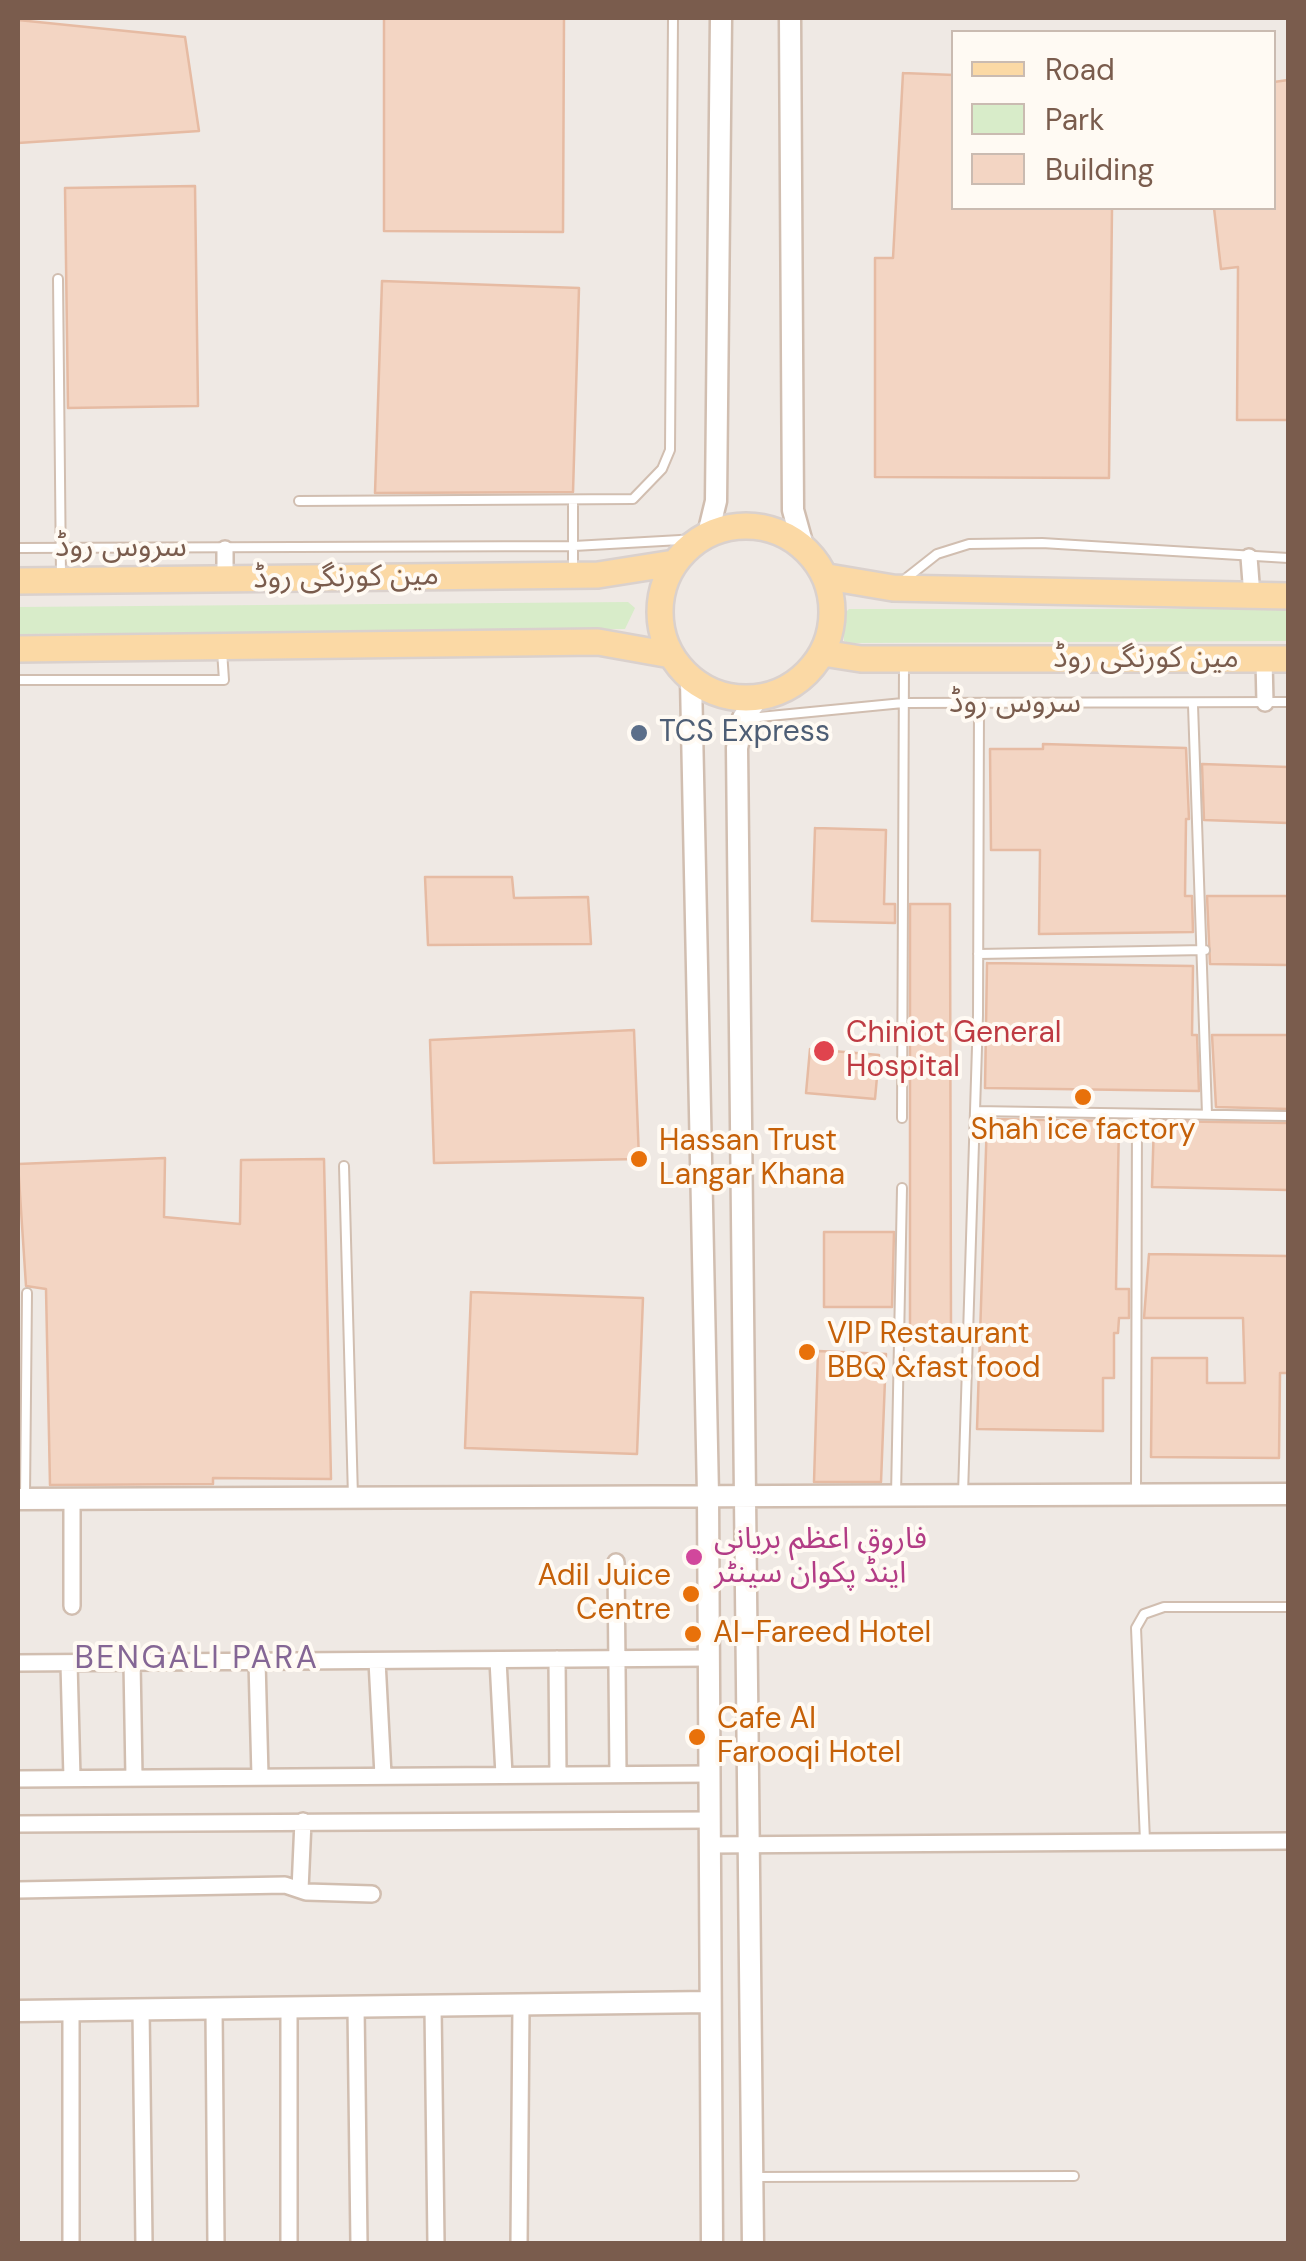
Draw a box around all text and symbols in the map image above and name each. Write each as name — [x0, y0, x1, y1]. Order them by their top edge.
legend — [951, 30, 1276, 210]
text: Road — [1045, 50, 1115, 89]
text: Park — [1045, 100, 1104, 139]
text: Building — [1045, 150, 1154, 189]
street label: سروس روڈ — [55, 530, 187, 566]
street label: مین کورنگی روڈ — [253, 558, 439, 598]
street label: مین کورنگی روڈ — [1053, 641, 1239, 677]
street label: سروس روڈ — [949, 686, 1081, 722]
place label: TCS Express — [659, 715, 830, 751]
marker: TCS Express — [628, 722, 650, 744]
place label: Chiniot General Hospital — [846, 1016, 1061, 1086]
marker: Chiniot General Hospital — [811, 1038, 837, 1064]
marker: Shah ice factory — [1072, 1086, 1094, 1108]
place label: Shah ice factory — [970, 1113, 1196, 1149]
place label: Hassan Trust Langar Khana — [659, 1124, 845, 1194]
marker: Hassan Trust Langar Khana — [628, 1148, 650, 1170]
place label: VIP Restaurant BBQ &fast food — [827, 1317, 1040, 1388]
marker: VIP Restaurant BBQ &fast food — [796, 1341, 818, 1363]
place label: فاروق اعظم بریانی اینڈ پکوان سینٹر — [714, 1522, 927, 1592]
marker: فاروق اعظم بریانی اینڈ پکوان سینٹر — [683, 1546, 705, 1568]
place label: Adil Juice Centre — [538, 1559, 671, 1630]
marker: Adil Juice Centre — [680, 1583, 702, 1605]
place label: Al-Fareed Hotel — [713, 1616, 931, 1652]
marker: Al-Fareed Hotel — [682, 1623, 704, 1645]
district label: BENGALI PARA — [74, 1641, 320, 1679]
place label: Cafe Al Farooqi Hotel — [717, 1702, 901, 1772]
marker: Cafe Al Farooqi Hotel — [686, 1726, 708, 1748]

